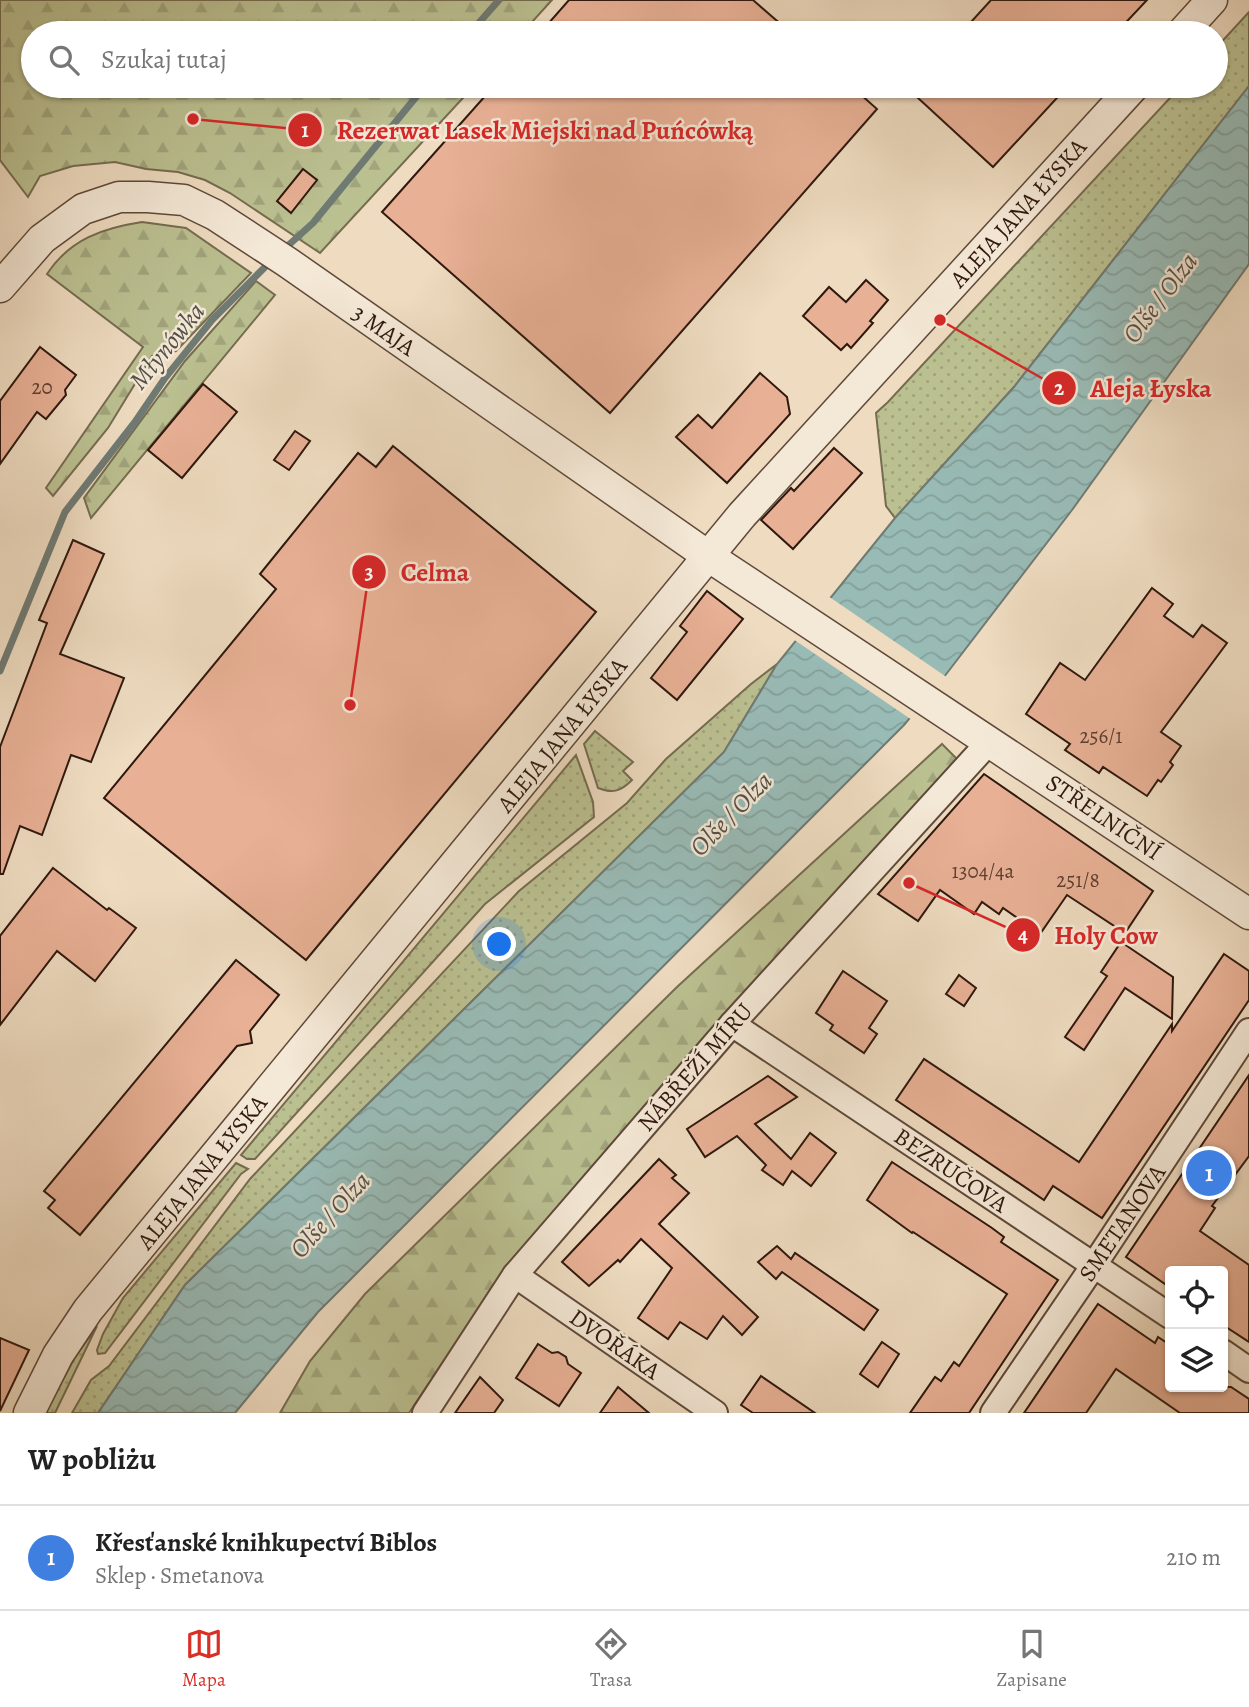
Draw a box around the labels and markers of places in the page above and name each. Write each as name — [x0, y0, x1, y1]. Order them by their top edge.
callout: Rezerwat Lasek Miejski nad Puńcówką — [287, 106, 767, 153]
callout: Aleja Łyska — [1041, 364, 1226, 411]
callout: Celma — [352, 549, 483, 596]
callout: Holy Cow — [1005, 912, 1172, 959]
pin: 1 — [1186, 1147, 1232, 1199]

